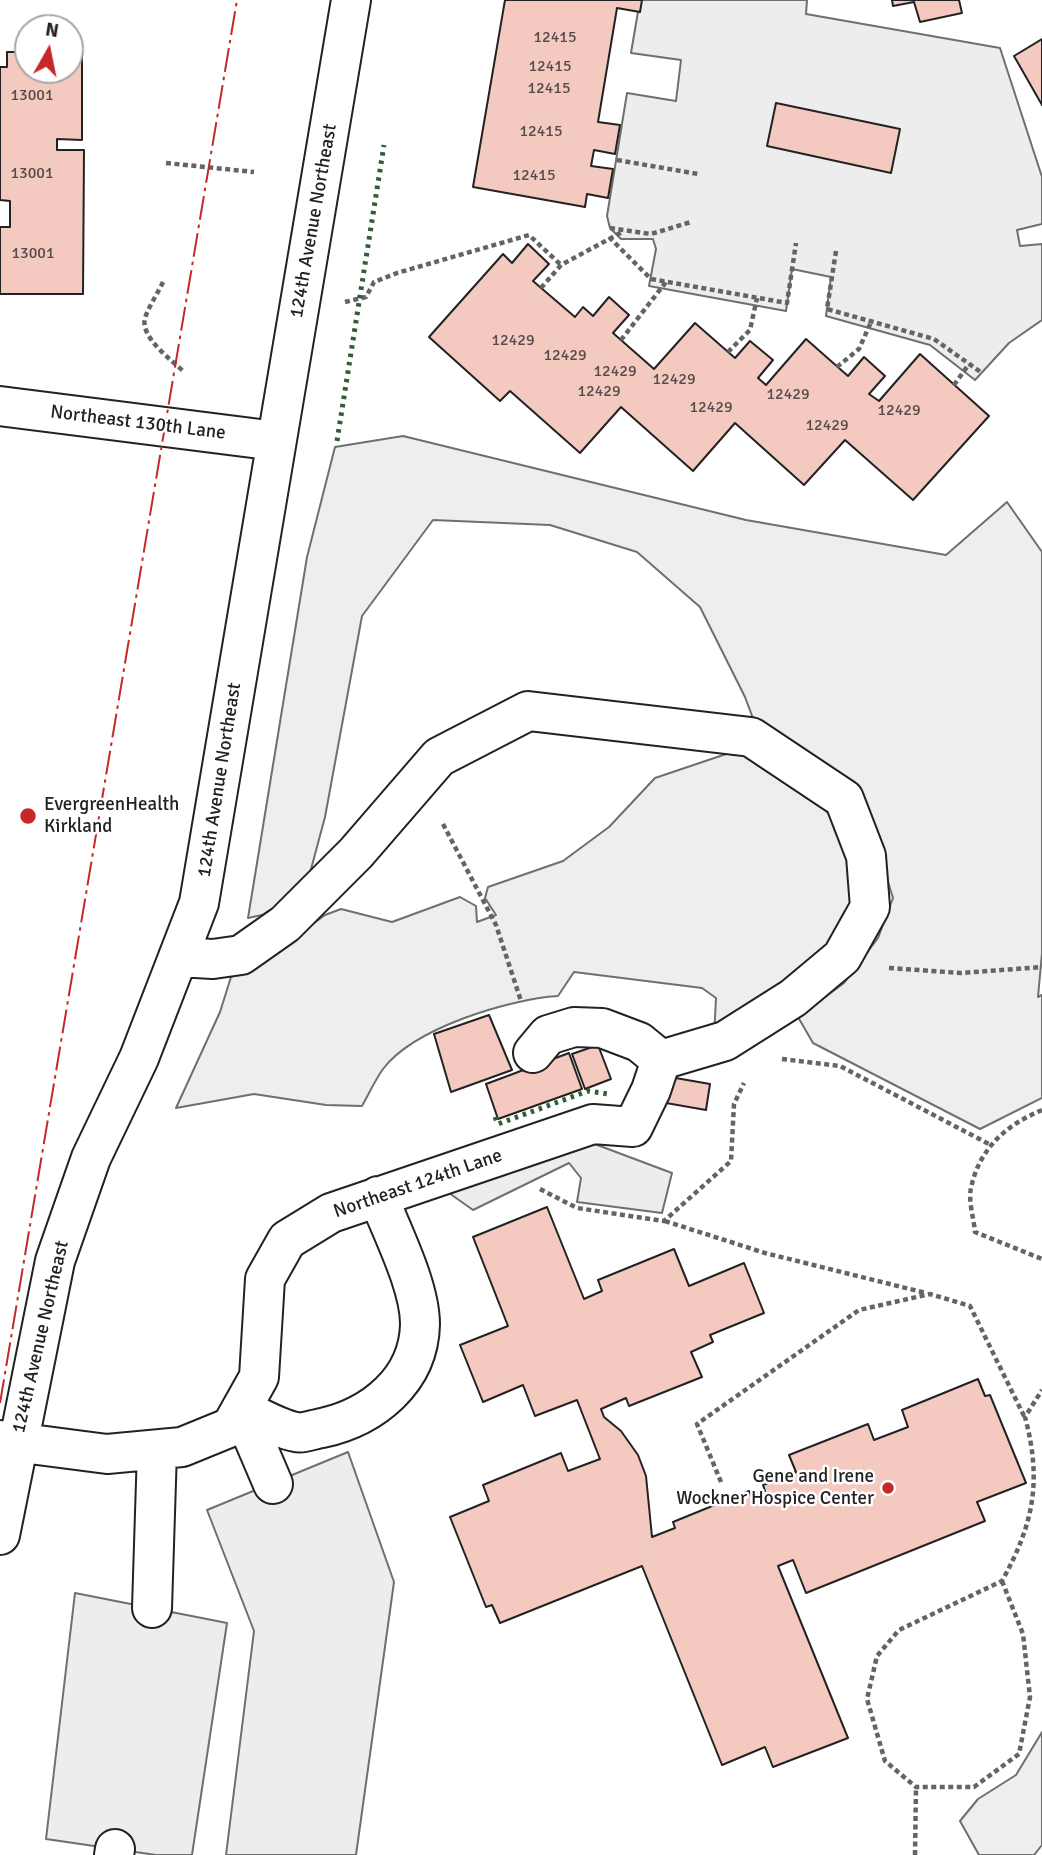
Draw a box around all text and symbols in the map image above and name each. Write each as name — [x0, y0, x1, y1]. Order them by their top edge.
north arrow — [14, 14, 84, 84]
text: N — [44, 17, 60, 43]
house number: 12415 — [533, 28, 577, 48]
house number: 12415 — [528, 57, 572, 77]
house number: 12415 — [527, 79, 571, 99]
house number: 13001 — [10, 86, 54, 106]
street label: 124th Avenue Northeast — [286, 122, 342, 320]
house number: 12415 — [519, 122, 563, 142]
house number: 13001 — [10, 164, 54, 184]
house number: 12415 — [512, 166, 556, 186]
house number: 13001 — [11, 244, 55, 264]
house number: 12429 — [491, 331, 535, 351]
house number: 12429 — [543, 346, 587, 366]
house number: 12429 — [593, 362, 637, 382]
house number: 12429 — [652, 370, 696, 390]
house number: 12429 — [577, 382, 621, 402]
house number: 12429 — [766, 385, 810, 405]
house number: 12429 — [689, 398, 733, 418]
street label: Northeast 130th Lane — [49, 401, 227, 445]
house number: 12429 — [877, 401, 921, 421]
house number: 12429 — [805, 416, 849, 436]
street label: 124th Avenue Northeast — [193, 681, 247, 879]
place label: EvergreenHealth Kirkland — [44, 794, 179, 838]
marker: EvergreenHealth Kirkland — [18, 806, 38, 826]
street label: Northeast 124th Lane — [331, 1144, 505, 1224]
street label: 124th Avenue Northeast — [8, 1239, 74, 1435]
place label: Gene and Irene Wockner Hospice Center — [676, 1466, 874, 1510]
marker: Gene and Irene Wockner Hospice Center — [880, 1480, 896, 1496]

